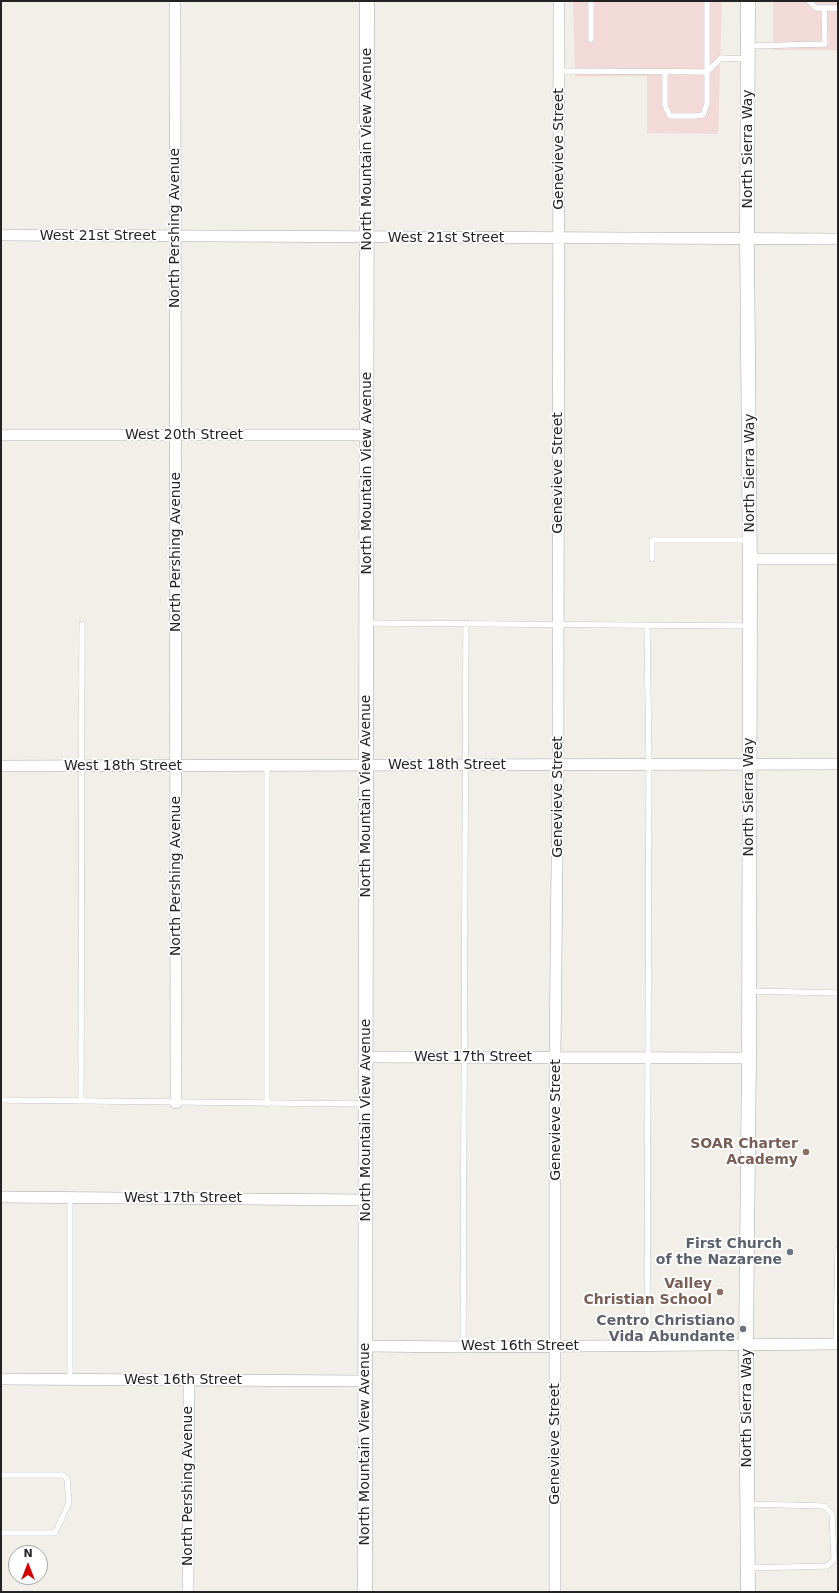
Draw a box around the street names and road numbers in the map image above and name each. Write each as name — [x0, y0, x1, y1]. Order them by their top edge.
street label: North Mountain View Avenue — [359, 48, 375, 250]
street label: Genevieve Street — [551, 88, 567, 210]
street label: North Sierra Way — [740, 89, 756, 209]
street label: North Pershing Avenue — [167, 148, 183, 308]
street label: West 21st Street — [40, 228, 156, 244]
street label: West 21st Street — [388, 230, 504, 246]
street label: North Mountain View Avenue — [359, 372, 375, 574]
street label: Genevieve Street — [550, 412, 566, 534]
street label: North Sierra Way — [742, 413, 758, 533]
street label: West 20th Street — [125, 427, 243, 443]
street label: North Pershing Avenue — [168, 472, 184, 632]
street label: North Mountain View Avenue — [358, 695, 374, 897]
street label: Genevieve Street — [550, 736, 566, 858]
street label: North Sierra Way — [741, 737, 757, 857]
street label: West 18th Street — [388, 757, 506, 773]
street label: West 18th Street — [64, 758, 182, 774]
street label: North Pershing Avenue — [168, 796, 184, 956]
street label: North Mountain View Avenue — [358, 1019, 374, 1221]
street label: West 17th Street — [414, 1049, 532, 1065]
street label: Genevieve Street — [548, 1059, 564, 1181]
street label: West 17th Street — [124, 1190, 242, 1206]
street label: West 16th Street — [461, 1338, 579, 1354]
street label: North Mountain View Avenue — [357, 1343, 373, 1545]
street label: North Sierra Way — [739, 1348, 755, 1468]
street label: West 16th Street — [124, 1372, 242, 1388]
street label: Genevieve Street — [547, 1383, 563, 1505]
street label: North Pershing Avenue — [180, 1406, 196, 1566]

